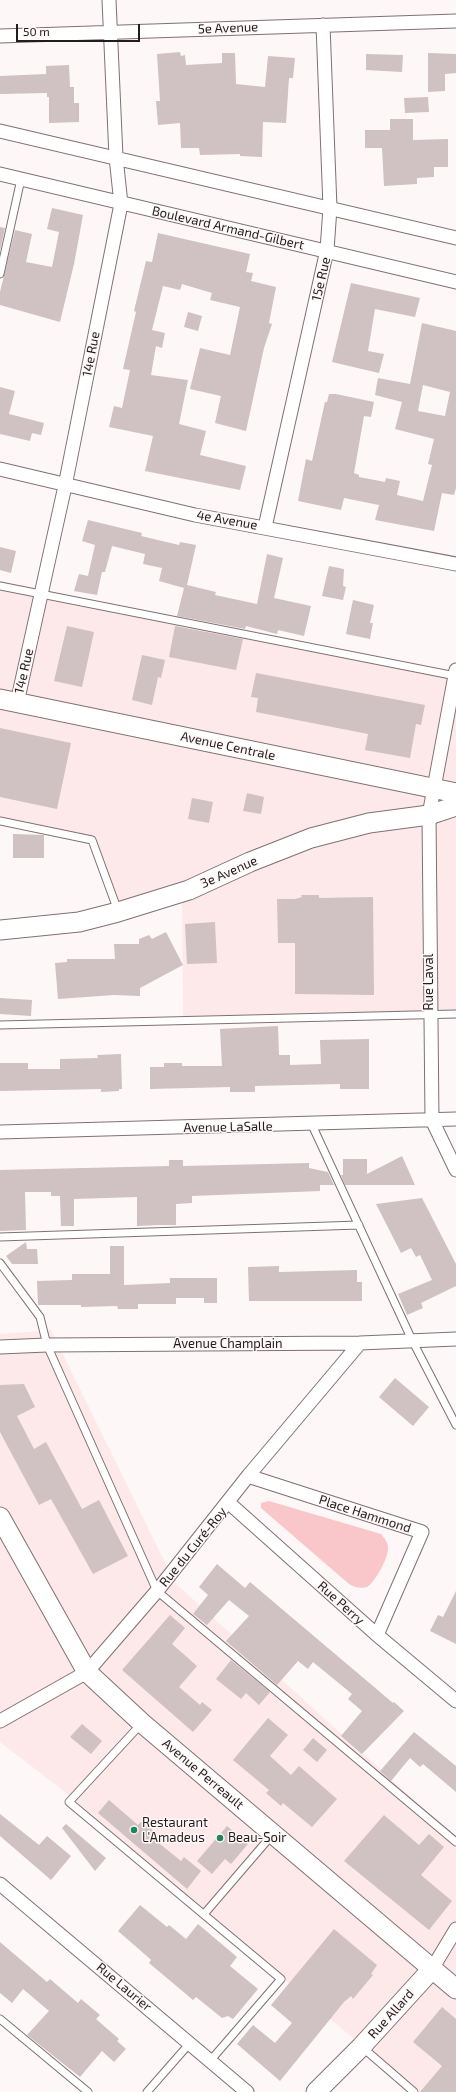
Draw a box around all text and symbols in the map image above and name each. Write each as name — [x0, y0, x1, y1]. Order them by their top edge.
scale bar — [18, 16, 142, 42]
street label: 5e Avenue — [198, 19, 258, 37]
text: 50 m — [23, 24, 50, 38]
street label: Boulevard Armand-Gilbert — [150, 203, 306, 253]
street label: 15e Rue — [308, 256, 334, 302]
street label: 14e Rue — [79, 330, 103, 378]
street label: 4e Avenue — [195, 507, 259, 533]
street label: 14e Rue — [11, 647, 37, 695]
street label: Avenue Centrale — [179, 728, 277, 764]
street label: 3e Avenue — [198, 853, 260, 891]
street label: Rue Laval — [421, 954, 437, 1010]
street label: Avenue LaSalle — [183, 1118, 273, 1136]
street label: Avenue Champlain — [173, 1336, 283, 1352]
street label: Place Hammond — [317, 1492, 413, 1536]
street label: Rue du Curé-Roy — [156, 1504, 230, 1590]
street label: Rue Perry — [315, 1578, 367, 1628]
street label: Avenue Perreault — [159, 1735, 247, 1813]
place label: Restaurant L'Amadeus — [142, 1815, 208, 1846]
marker: Restaurant L'Amadeus — [129, 1825, 139, 1835]
place label: Beau-Soir — [228, 1830, 286, 1846]
marker: Beau-Soir — [215, 1833, 225, 1843]
street label: Rue Laurier — [93, 1959, 155, 2015]
street label: Rue Allard — [365, 1986, 417, 2042]

